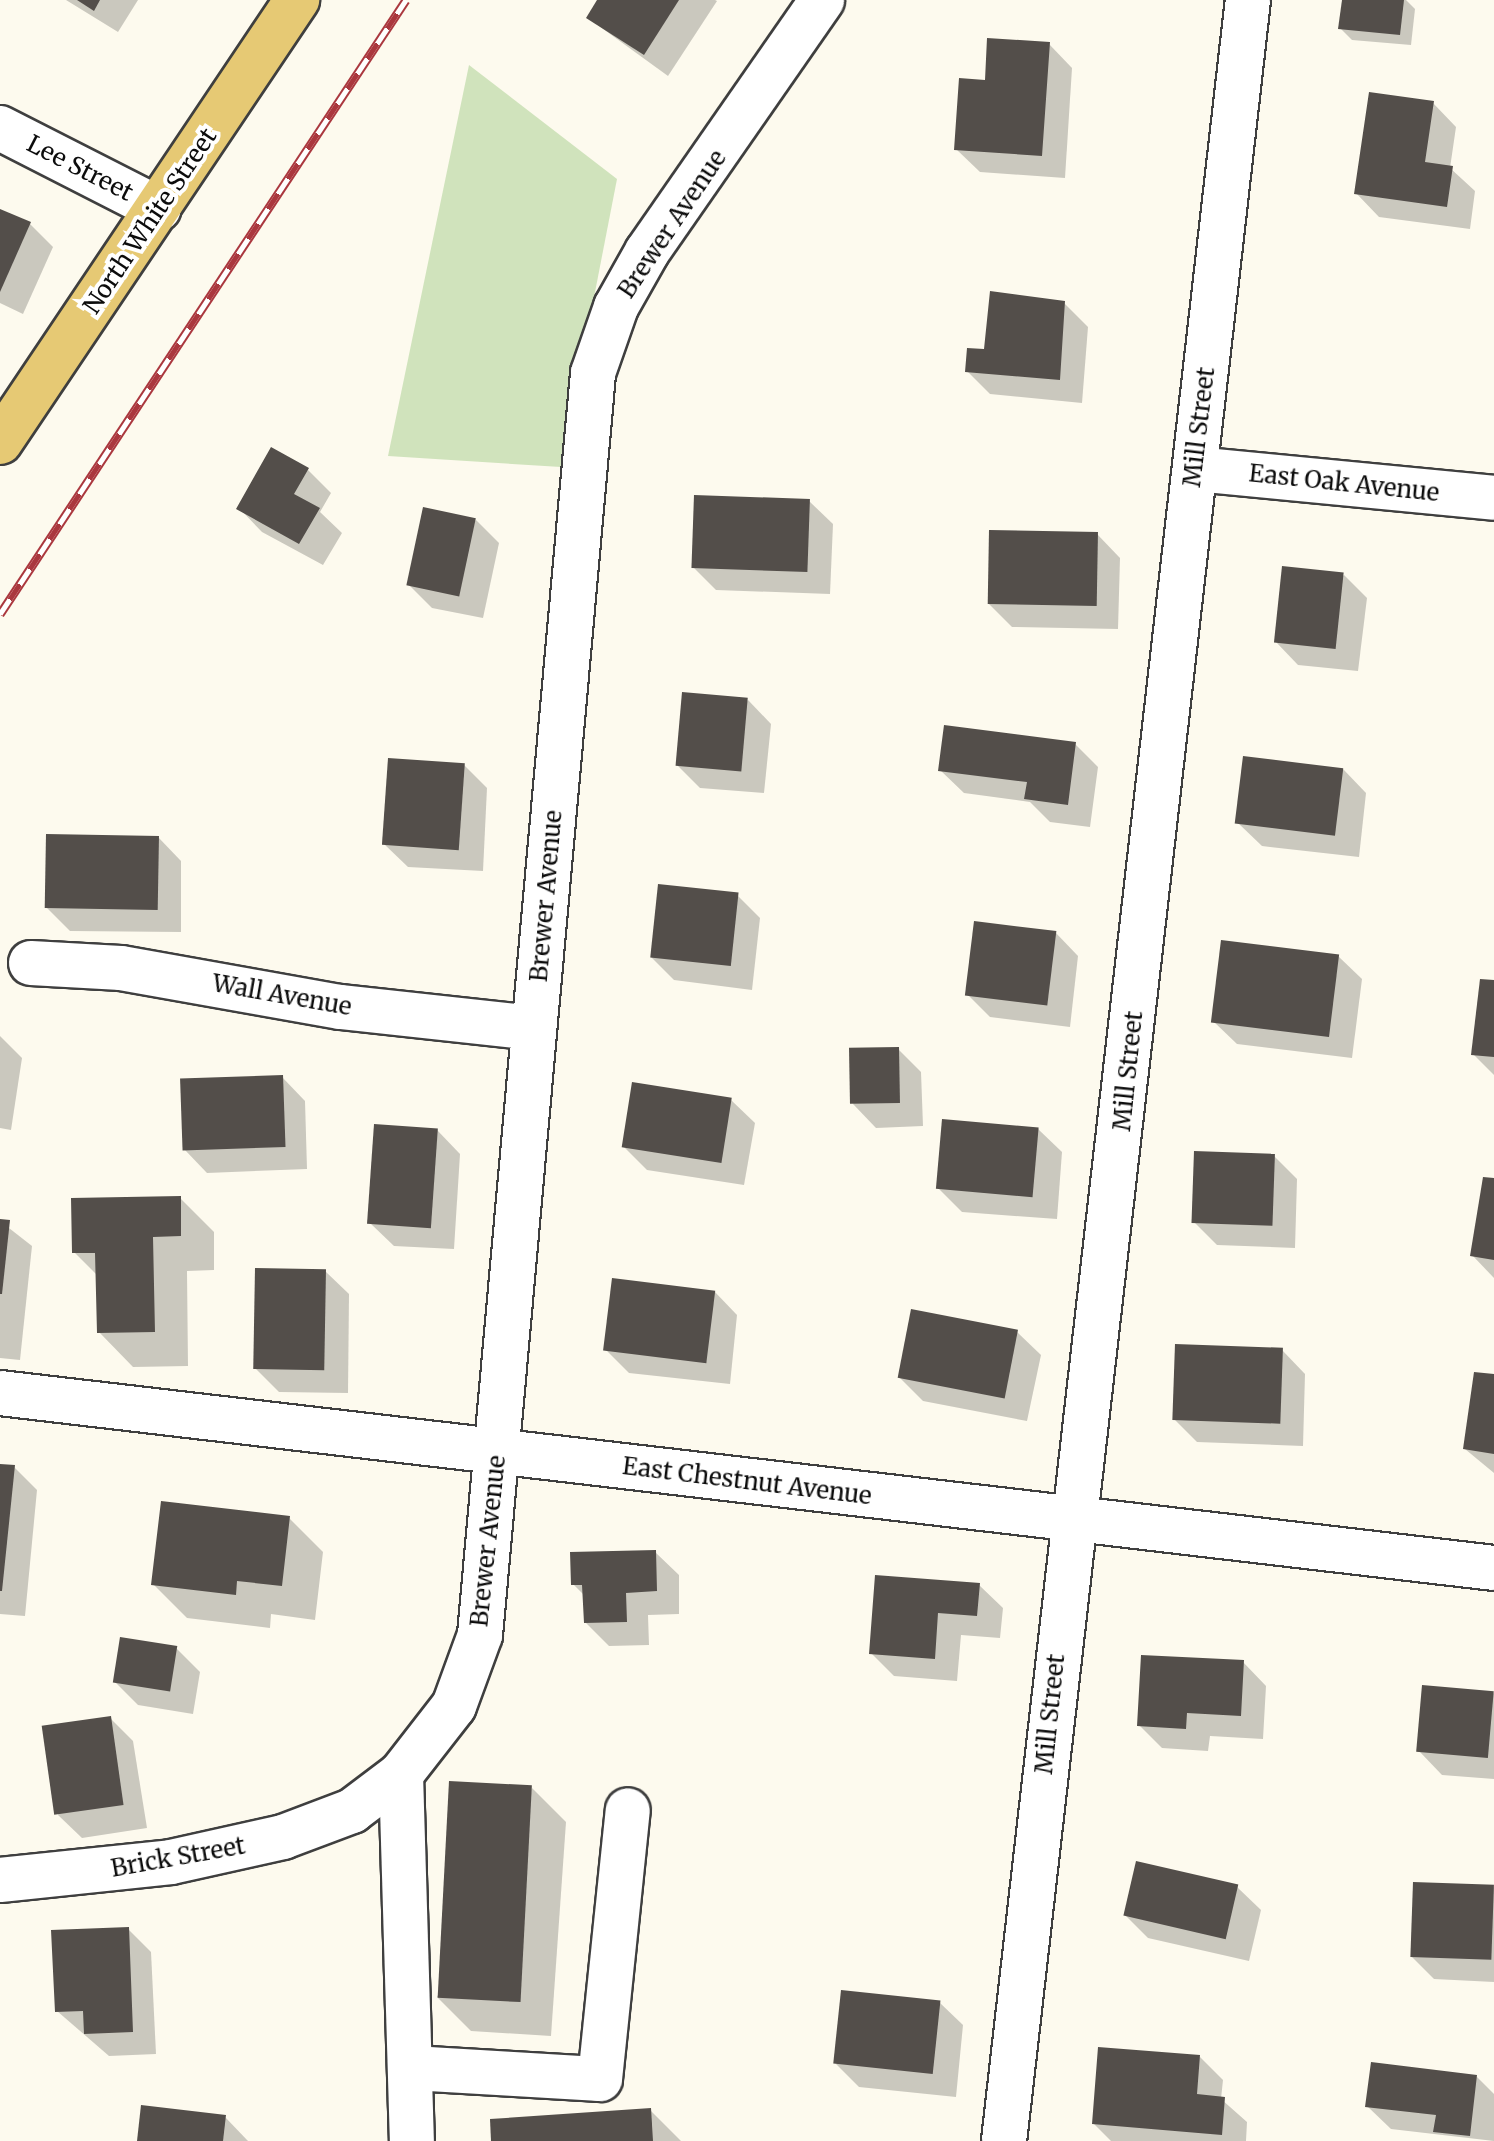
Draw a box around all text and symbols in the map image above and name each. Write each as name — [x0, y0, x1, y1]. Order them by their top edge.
street label: North White Street — [77, 123, 223, 319]
street label: Lee Street — [22, 129, 138, 207]
street label: Brewer Avenue — [612, 145, 732, 303]
street label: Mill Street — [1177, 365, 1221, 489]
street label: East Oak Avenue — [1247, 459, 1441, 507]
street label: Brewer Avenue — [524, 809, 568, 983]
street label: Wall Avenue — [210, 969, 354, 1021]
street label: Mill Street — [1107, 1009, 1149, 1133]
street label: East Chestnut Avenue — [621, 1451, 873, 1511]
street label: Brewer Avenue — [465, 1454, 511, 1628]
street label: Mill Street — [1029, 1652, 1071, 1776]
street label: Brick Street — [109, 1831, 247, 1883]

